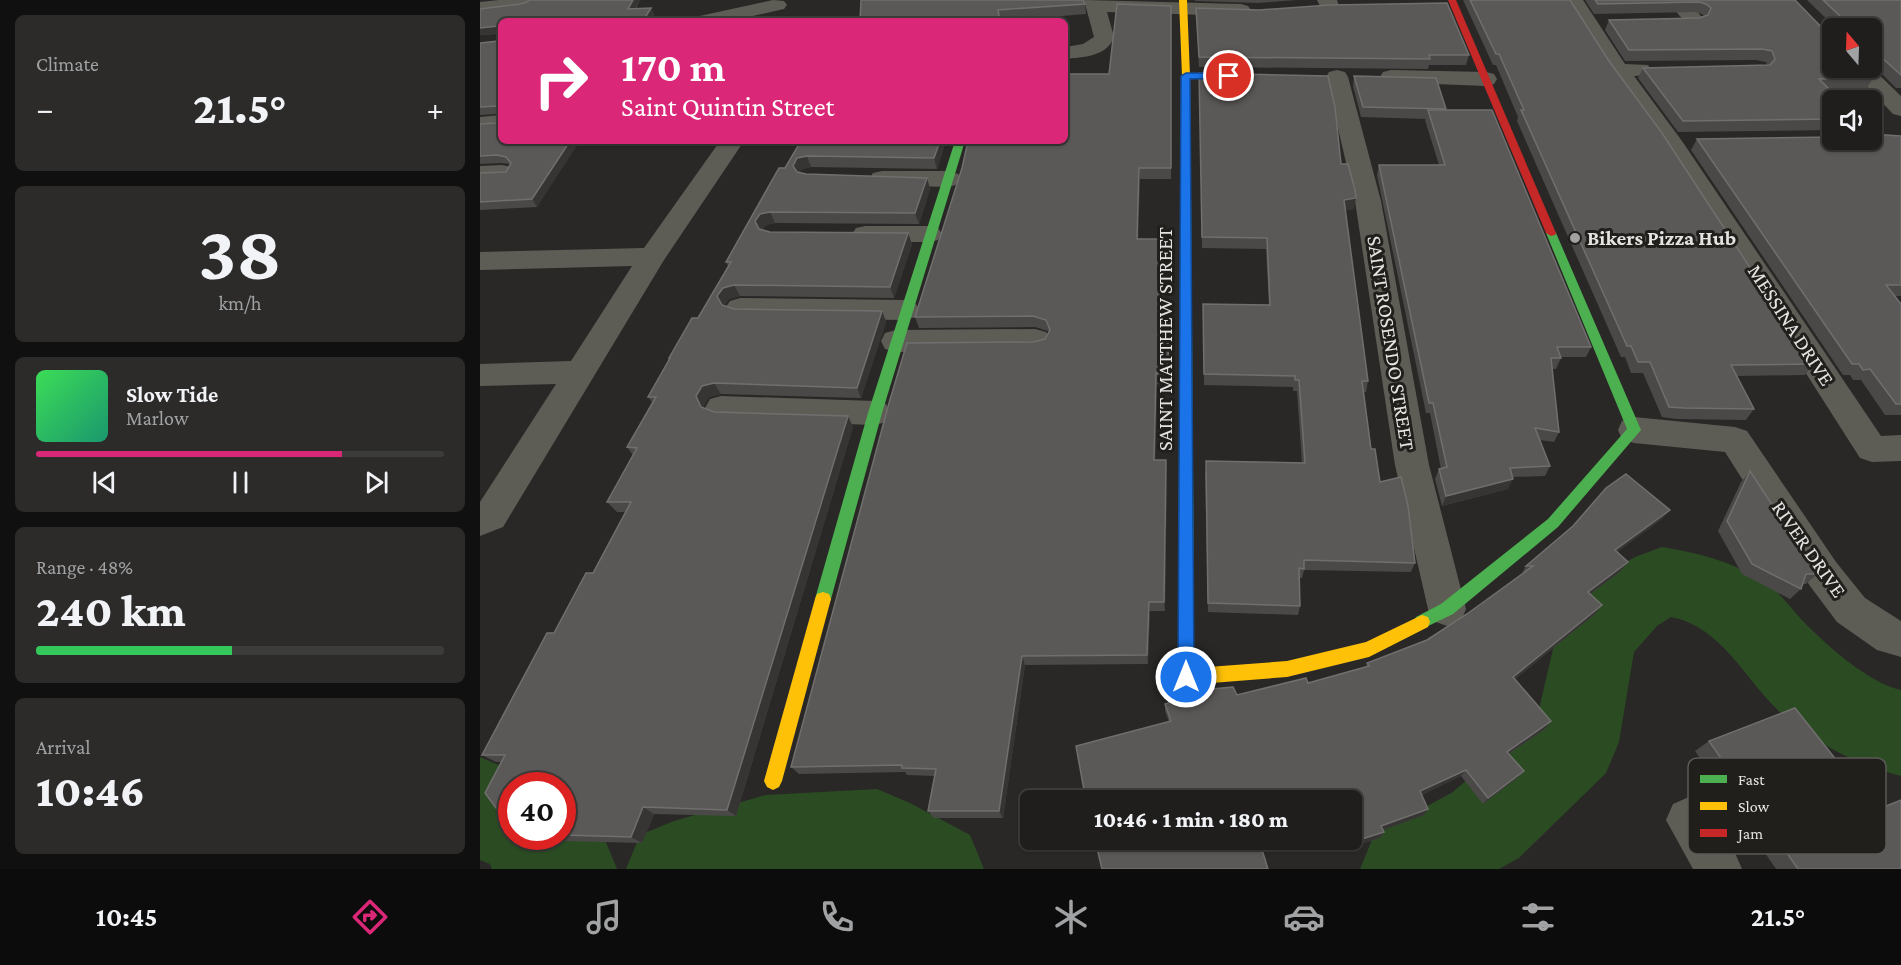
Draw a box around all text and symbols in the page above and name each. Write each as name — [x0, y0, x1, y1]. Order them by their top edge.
north arrow — [1822, 18, 1882, 78]
map controls — [1822, 18, 1882, 150]
icon: right — [522, 42, 600, 120]
text: 170 m — [621, 43, 726, 90]
pin — [1203, 50, 1254, 101]
text: Climate — [36, 53, 99, 75]
icon: arrive — [1212, 59, 1245, 92]
text: 21.5° — [193, 83, 287, 133]
text: − — [36, 90, 53, 127]
text: + — [427, 90, 444, 127]
button: sound — [1822, 90, 1882, 150]
text: Saint Quintin Street — [621, 92, 835, 122]
text: 38 — [198, 209, 282, 296]
street label: SAINT MATTHEW STREET — [1153, 226, 1177, 451]
place label: Bikers Pizza Hub — [1587, 226, 1736, 250]
marker: Bikers Pizza Hub — [1568, 231, 1582, 245]
street label: SAINT ROSENDO STREET — [1362, 234, 1420, 453]
street label: MESSINA DRIVE — [1743, 260, 1839, 390]
text: km/h — [218, 292, 262, 314]
text: Slow Tide — [126, 382, 218, 407]
text: Marlow — [126, 407, 189, 429]
icon: previous — [88, 466, 121, 499]
icon: pause — [224, 466, 257, 499]
icon: next — [360, 466, 393, 499]
street label: RIVER DRIVE — [1767, 496, 1851, 602]
text: Range · 48% — [36, 556, 133, 578]
text: 240 km — [36, 586, 186, 636]
position arrow — [1154, 645, 1218, 709]
text: Arrival — [36, 736, 90, 758]
legend — [1688, 758, 1886, 854]
text: 10:46 — [36, 766, 145, 816]
text: Fast — [1738, 771, 1765, 788]
speed limit sign: 40 — [498, 772, 576, 850]
text: Slow — [1738, 798, 1770, 815]
text: 10:46 · 1 min · 180 m — [1094, 807, 1288, 832]
text: Jam — [1736, 825, 1763, 843]
icon: directions — [349, 896, 391, 938]
icon: music — [583, 896, 625, 938]
icon: phone — [816, 896, 858, 938]
icon: climate — [1050, 896, 1092, 938]
icon: car — [1283, 896, 1325, 938]
icon: filters — [1517, 896, 1559, 938]
text: 10:45 — [96, 902, 157, 932]
text: 21.5° — [1751, 902, 1805, 932]

